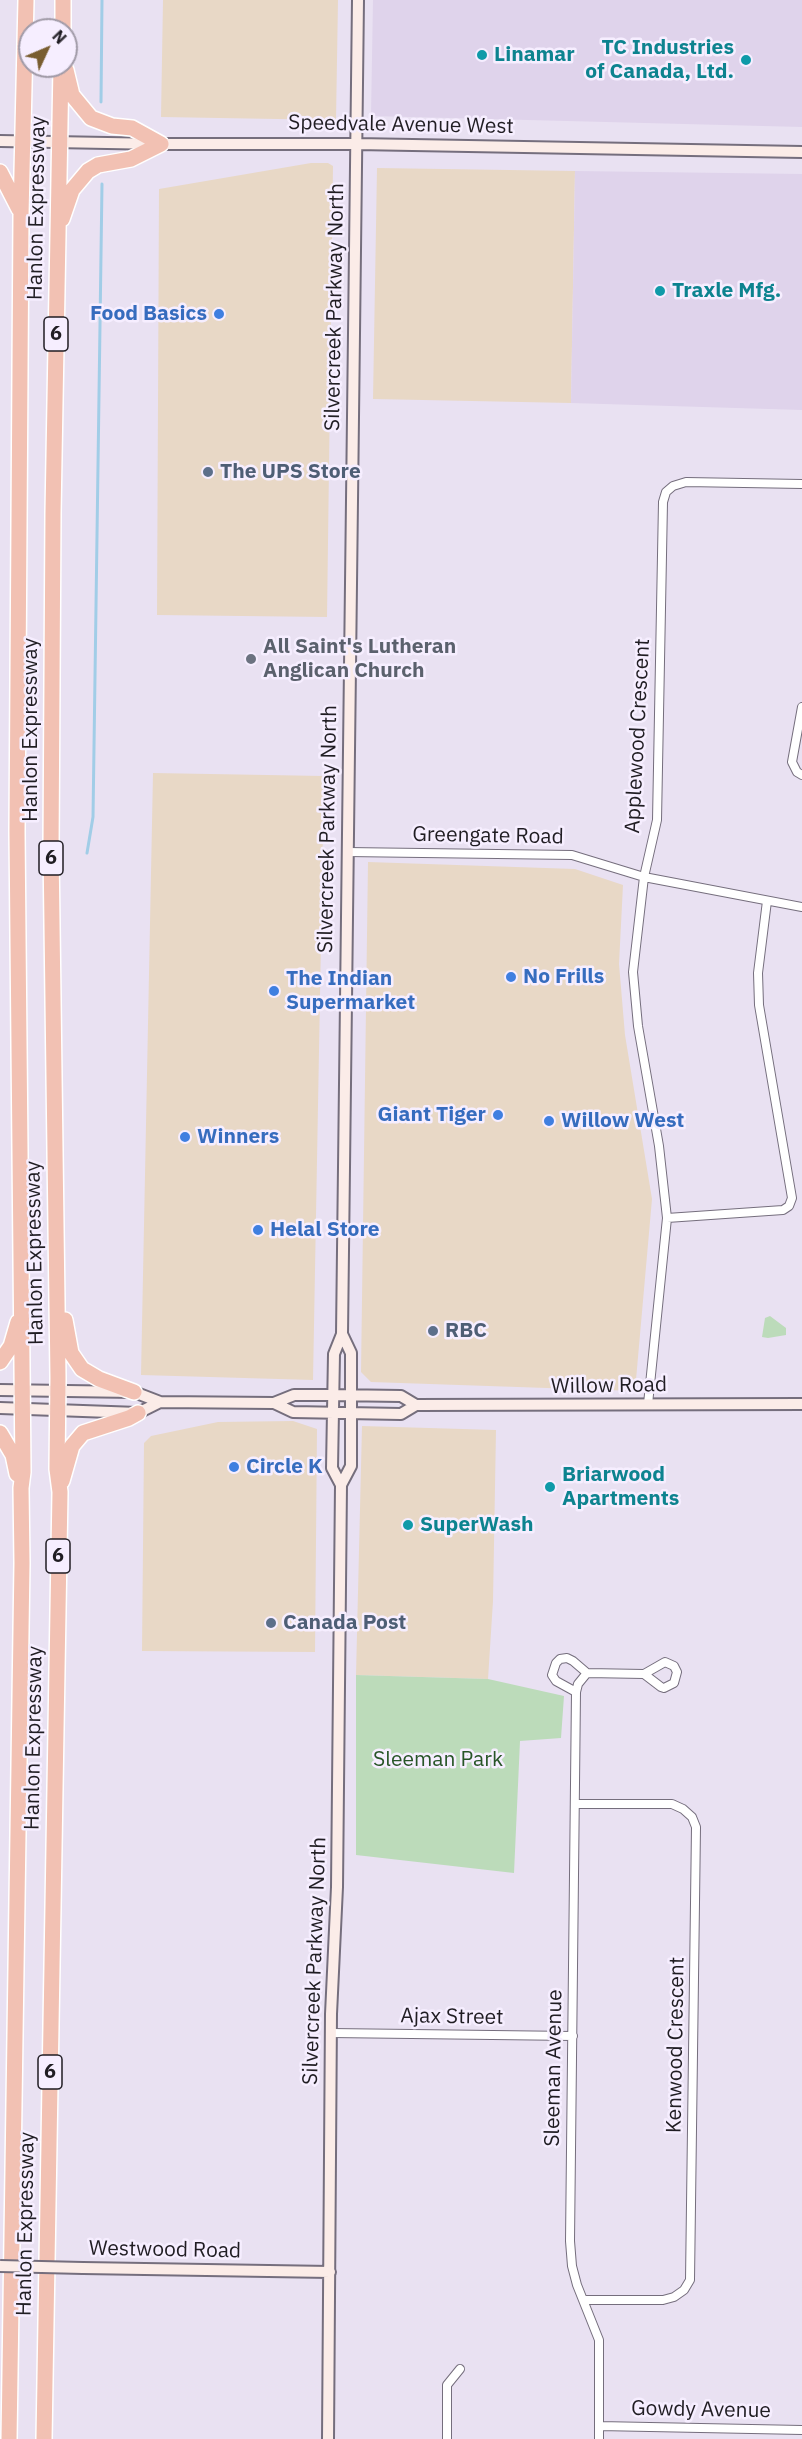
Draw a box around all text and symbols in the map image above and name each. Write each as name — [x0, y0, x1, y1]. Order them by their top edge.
north arrow — [18, 18, 78, 78]
text: N — [48, 26, 71, 48]
place label: TC Industries of Canada, Ltd. — [585, 35, 734, 85]
place label: Linamar — [494, 42, 575, 68]
marker: Linamar — [475, 48, 489, 62]
marker: TC Industries of Canada, Ltd. — [739, 53, 753, 67]
street label: Speedvale Avenue West — [288, 110, 514, 140]
street label: Hanlon Expressway — [23, 116, 51, 300]
street label: Silvercreek Parkway North — [320, 183, 350, 431]
place label: Traxle Mfg. — [672, 278, 781, 304]
marker: Traxle Mfg. — [653, 284, 667, 298]
place label: Food Basics — [90, 301, 207, 327]
marker: Food Basics — [212, 307, 226, 321]
road number: 6 — [44, 317, 68, 351]
place label: The UPS Store — [220, 459, 361, 485]
marker: The UPS Store — [201, 465, 215, 479]
place label: All Saint's Lutheran Anglican Church — [263, 634, 456, 684]
street label: Hanlon Expressway — [18, 638, 44, 822]
street label: Applewood Crescent — [620, 638, 656, 834]
marker: All Saint's Lutheran Anglican Church — [244, 652, 258, 666]
street label: Silvercreek Parkway North — [313, 705, 343, 953]
street label: Greengate Road — [412, 822, 564, 850]
road number: 6 — [39, 841, 63, 875]
place label: No Frills — [523, 964, 604, 990]
place label: The Indian Supermarket — [286, 966, 415, 1016]
marker: No Frills — [504, 970, 518, 984]
marker: The Indian Supermarket — [267, 984, 281, 998]
place label: Giant Tiger — [377, 1102, 486, 1128]
marker: Giant Tiger — [491, 1108, 505, 1122]
place label: Willow West — [561, 1108, 684, 1134]
marker: Willow West — [542, 1114, 556, 1128]
place label: Winners — [197, 1124, 279, 1150]
marker: Winners — [178, 1130, 192, 1144]
street label: Hanlon Expressway — [21, 1161, 49, 1345]
place label: Helal Store — [270, 1217, 380, 1243]
marker: Helal Store — [251, 1223, 265, 1237]
place label: RBC — [445, 1318, 487, 1344]
marker: RBC — [426, 1324, 440, 1338]
street label: Willow Road — [551, 1372, 667, 1400]
place label: Circle K — [246, 1454, 323, 1480]
marker: Circle K — [227, 1460, 241, 1474]
place label: Briarwood Apartments — [562, 1462, 679, 1512]
marker: Briarwood Apartments — [543, 1480, 557, 1494]
place label: SuperWash — [420, 1512, 534, 1538]
marker: SuperWash — [401, 1518, 415, 1532]
road number: 6 — [46, 1539, 70, 1573]
place label: Canada Post — [283, 1610, 406, 1636]
marker: Canada Post — [264, 1616, 278, 1630]
street label: Hanlon Expressway — [20, 1646, 48, 1830]
park label: Sleeman Park — [373, 1747, 503, 1773]
street label: Silvercreek Parkway North — [298, 1837, 332, 2085]
street label: Kenwood Crescent — [662, 1957, 690, 2133]
street label: Sleeman Avenue — [540, 1989, 568, 2147]
street label: Ajax Street — [400, 2004, 504, 2030]
road number: 6 — [38, 2055, 62, 2089]
street label: Hanlon Expressway — [12, 2132, 40, 2316]
street label: Westwood Road — [89, 2236, 241, 2264]
street label: Gowdy Avenue — [631, 2396, 771, 2424]

